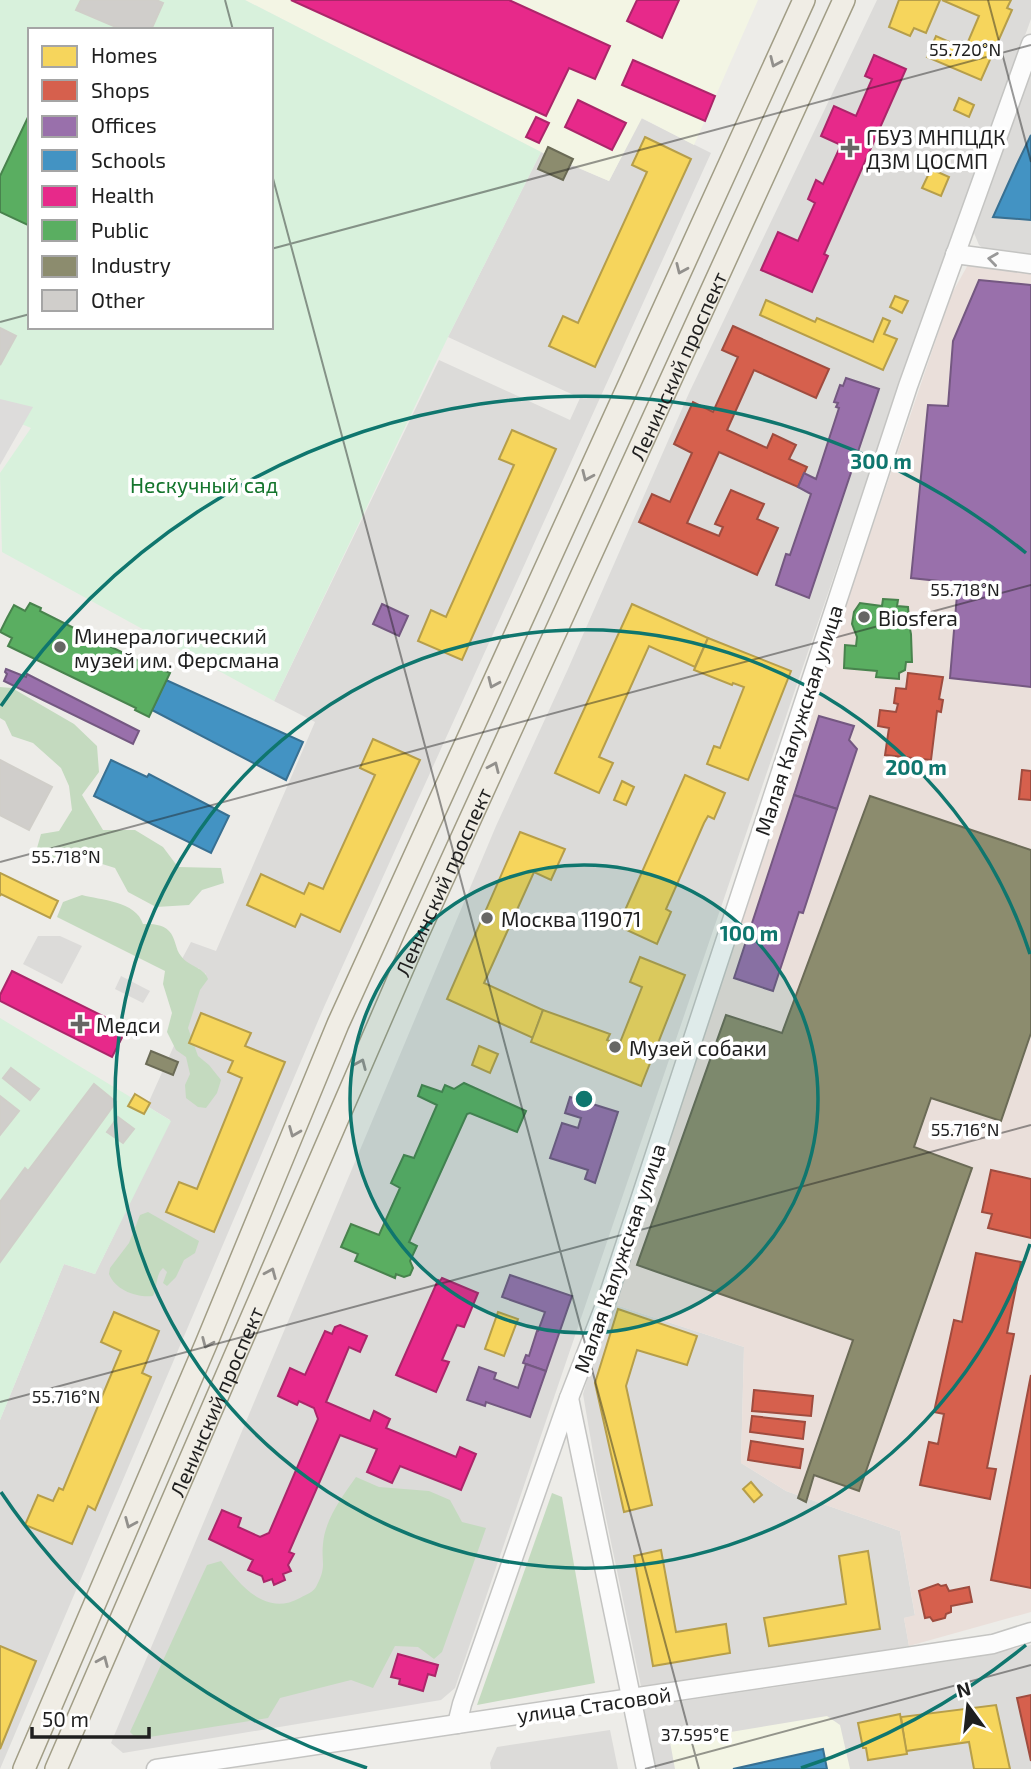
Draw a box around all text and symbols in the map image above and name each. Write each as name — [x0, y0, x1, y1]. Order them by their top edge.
legend — [28, 28, 273, 329]
text: 55.720°N — [929, 38, 1001, 60]
text: Homes — [91, 42, 157, 67]
one-way arrow — [770, 55, 784, 67]
text: Shops — [91, 77, 150, 102]
text: Offices — [91, 112, 157, 137]
place label: ГБУЗ МНПЦДК ДЗМ ЦОСМП — [866, 124, 1006, 173]
marker: ГБУЗ МНПЦДК ДЗМ ЦОСМП — [840, 138, 860, 158]
text: Schools — [91, 147, 166, 172]
text: Health — [91, 182, 154, 207]
text: Public — [91, 217, 149, 242]
text: Industry — [91, 252, 171, 277]
one-way arrow — [987, 252, 999, 267]
one-way arrow — [675, 262, 689, 274]
street label: Ленинский проспект — [623, 267, 731, 464]
text: Other — [91, 287, 146, 312]
text: 300 m — [850, 448, 912, 473]
one-way arrow — [581, 469, 595, 481]
park label: Нескучный сад — [130, 472, 278, 498]
text: 55.718°N — [930, 578, 1000, 600]
street label: Малая Калужская улица — [749, 602, 848, 839]
place label: Biosfera — [878, 605, 958, 630]
marker: Biosfera — [856, 609, 872, 625]
place label: Минералогический музей им. Ферсмана — [74, 623, 279, 673]
marker: Минералогический музей им. Ферсмана — [52, 639, 68, 655]
one-way arrow — [487, 676, 501, 689]
text: 200 m — [885, 754, 947, 779]
one-way arrow — [486, 761, 500, 774]
street label: Ленинский проспект — [389, 783, 496, 980]
text: 55.718°N — [31, 845, 101, 867]
place label: Москва 119071 — [501, 906, 641, 931]
marker: Москва 119071 — [479, 910, 495, 926]
text: 100 m — [720, 920, 778, 945]
place label: Медси — [96, 1012, 161, 1037]
marker: Медси — [70, 1014, 90, 1034]
place label: Музей собаки — [629, 1035, 767, 1061]
marker: Музей собаки — [607, 1039, 623, 1055]
one-way arrow — [353, 1059, 367, 1071]
centre of rings — [572, 1087, 596, 1111]
text: 55.716°N — [931, 1118, 999, 1140]
one-way arrow — [288, 1126, 302, 1138]
street label: Малая Калужская улица — [568, 1140, 671, 1376]
one-way arrow — [263, 1268, 277, 1280]
street label: Ленинский проспект — [163, 1302, 268, 1500]
one-way arrow — [201, 1336, 215, 1348]
text: 55.716°N — [32, 1385, 100, 1407]
one-way arrow — [124, 1516, 138, 1528]
one-way arrow — [95, 1656, 109, 1669]
north arrow — [933, 1671, 1003, 1741]
text: N — [954, 1676, 973, 1702]
street label: улица Стасовой — [515, 1681, 673, 1728]
scale bar — [32, 1696, 149, 1740]
text: 50 m — [42, 1706, 89, 1731]
text: 37.595°E — [661, 1723, 729, 1745]

